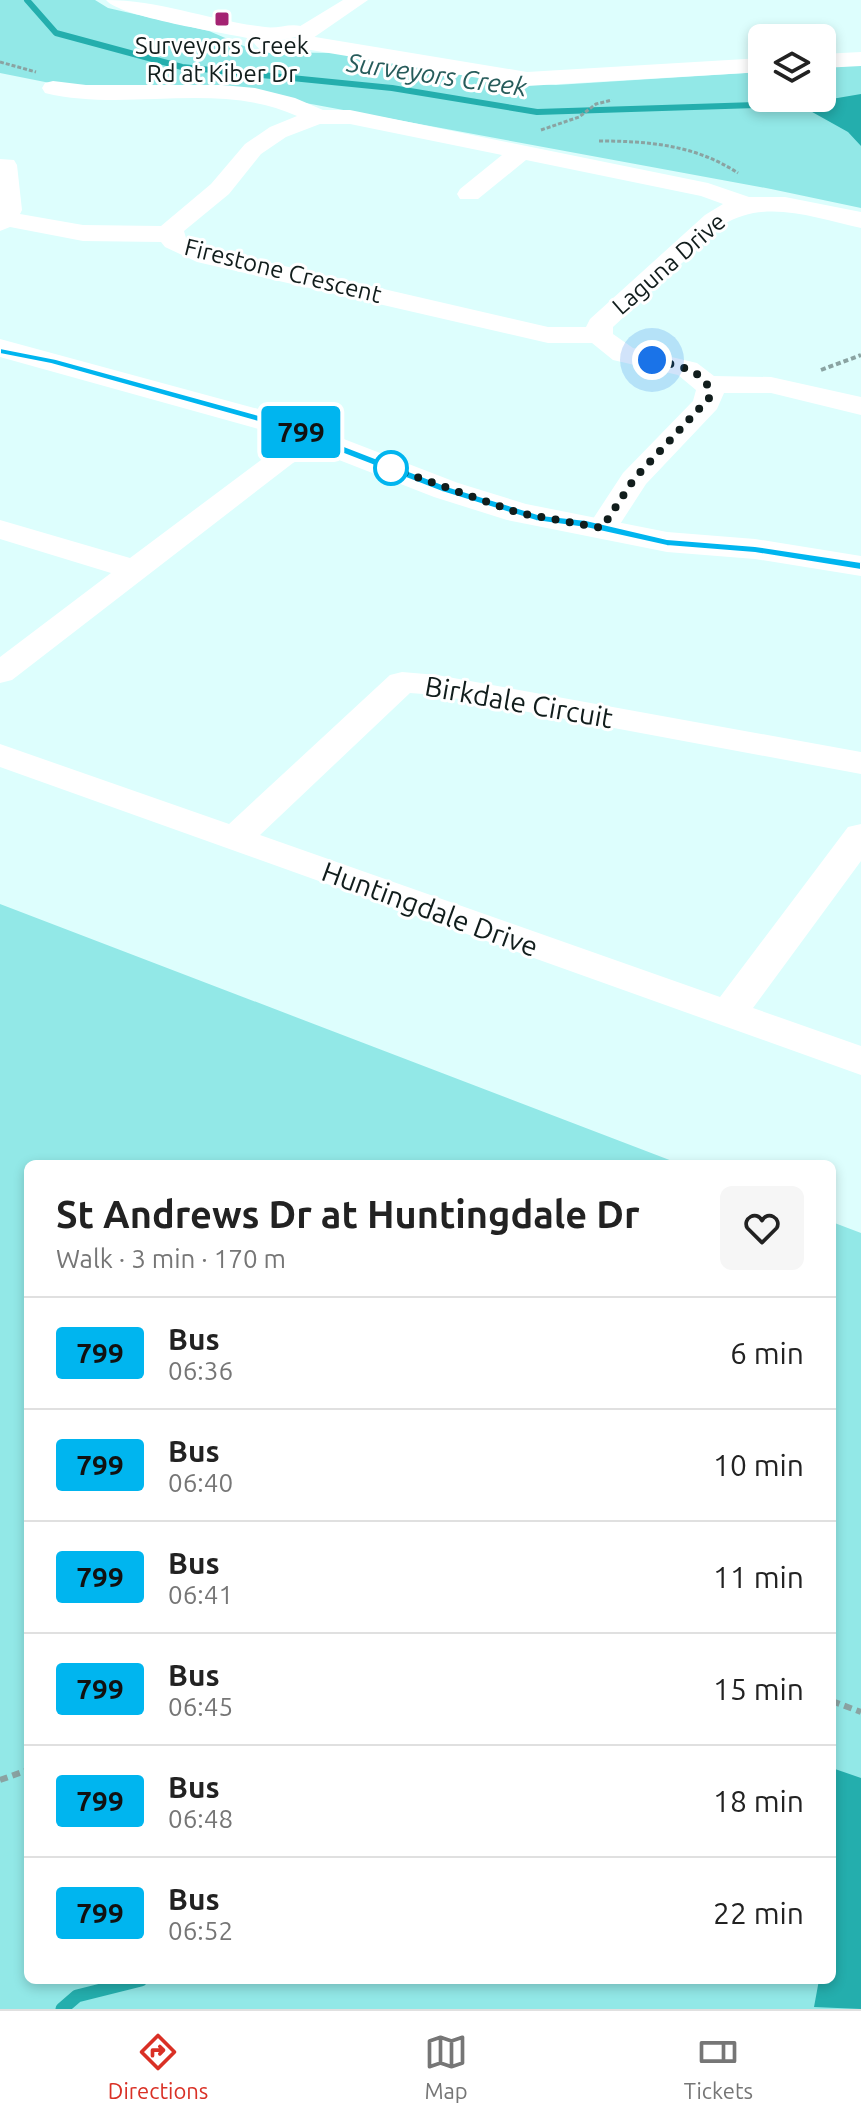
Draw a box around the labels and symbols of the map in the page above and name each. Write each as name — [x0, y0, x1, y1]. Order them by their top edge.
marker: Surveyors Creek Rd at Kiber Dr — [213, 10, 231, 28]
place label: Surveyors Creek Rd at Kiber Dr — [135, 32, 309, 87]
water label: Surveyors Creek — [344, 47, 530, 102]
street label: Laguna Drive — [607, 207, 730, 320]
street label: Firestone Crescent — [182, 233, 385, 308]
your location — [632, 340, 672, 380]
line badge: 799 — [255, 406, 347, 458]
unlabelled marker — [374, 451, 408, 485]
street label: Birkdale Circuit — [423, 670, 615, 733]
street label: Huntingdale Drive — [318, 855, 542, 962]

